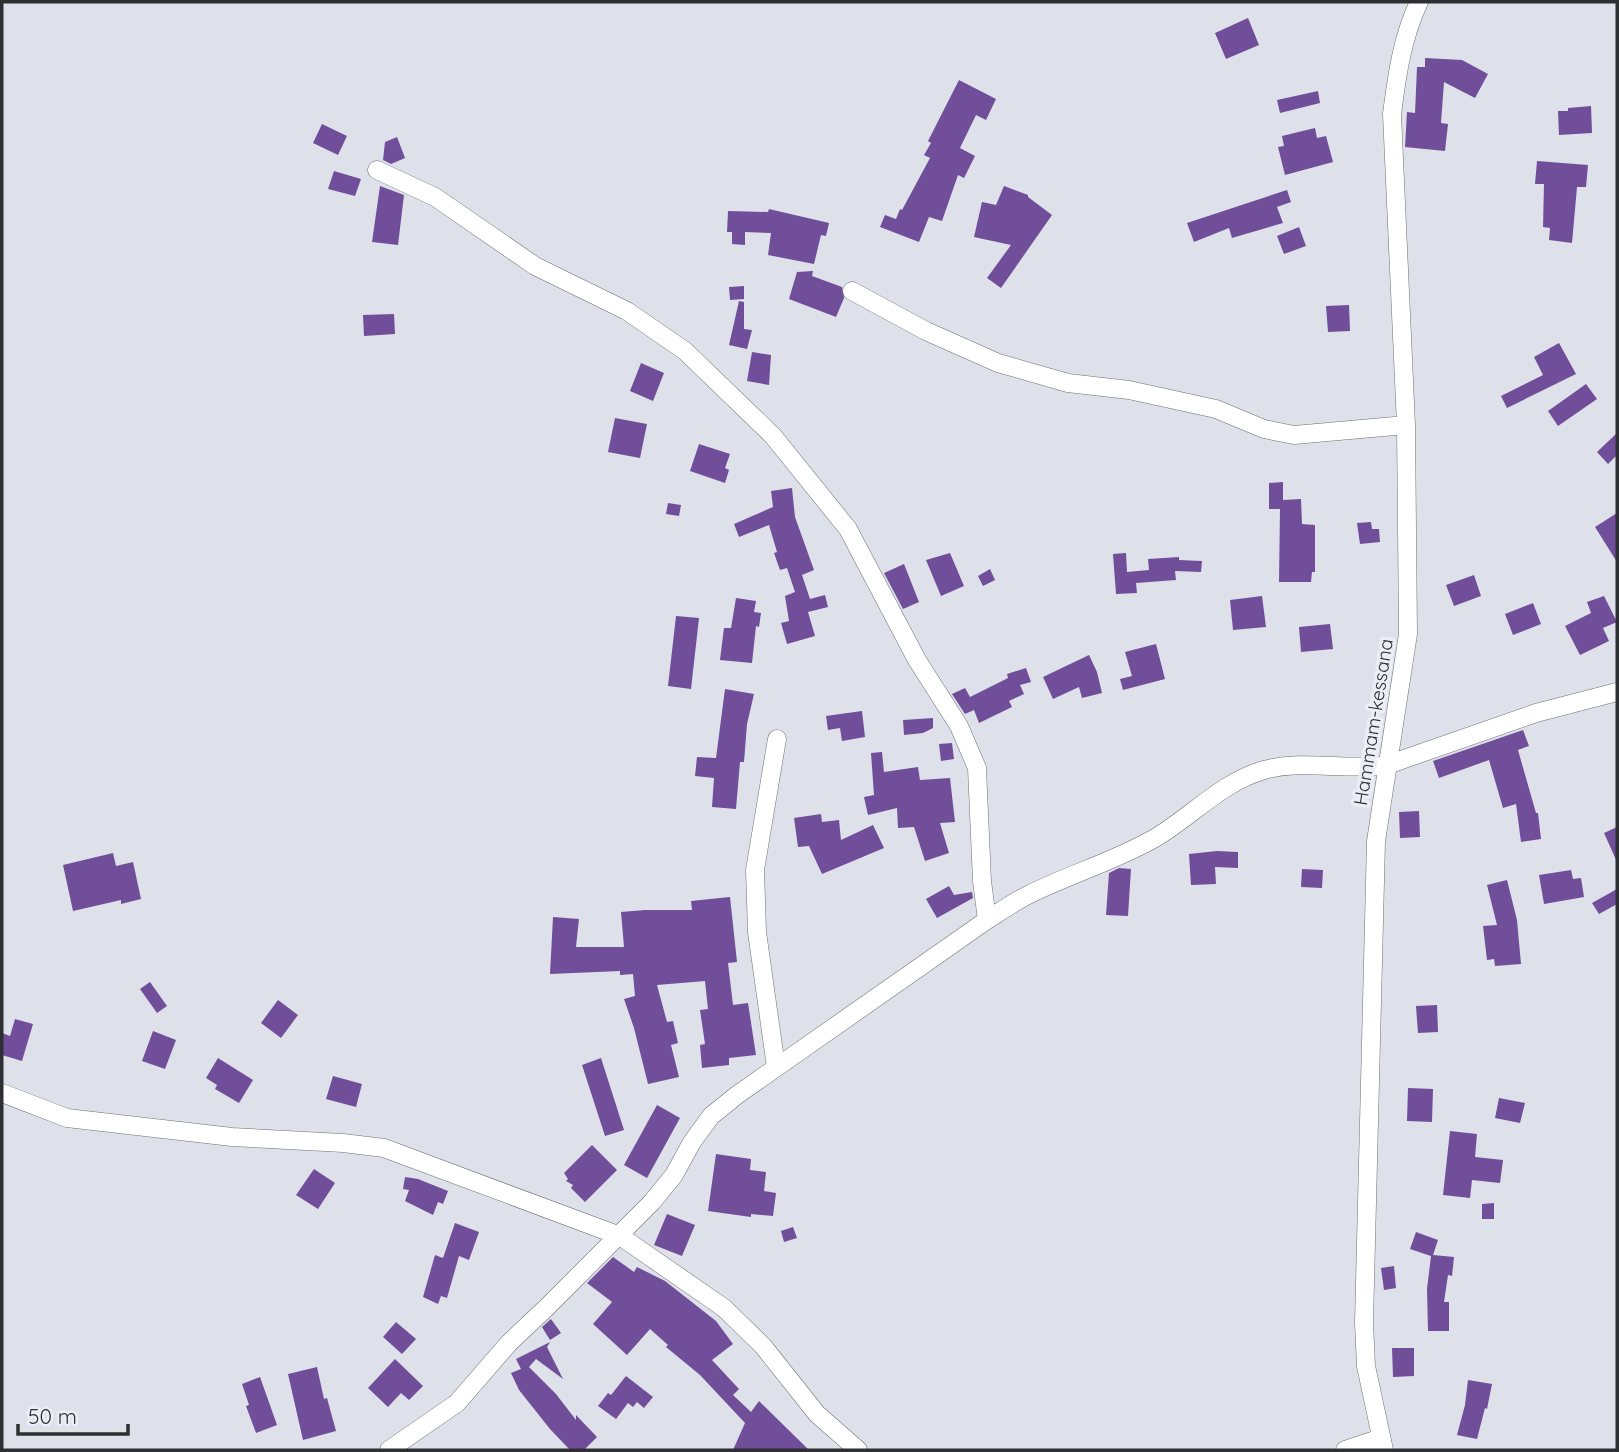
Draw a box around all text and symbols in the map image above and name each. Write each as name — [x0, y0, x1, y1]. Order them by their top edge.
street label: Hammam-kessana — [1348, 637, 1398, 807]
scale bar — [18, 1392, 128, 1436]
text: 50 m — [28, 1403, 77, 1429]

